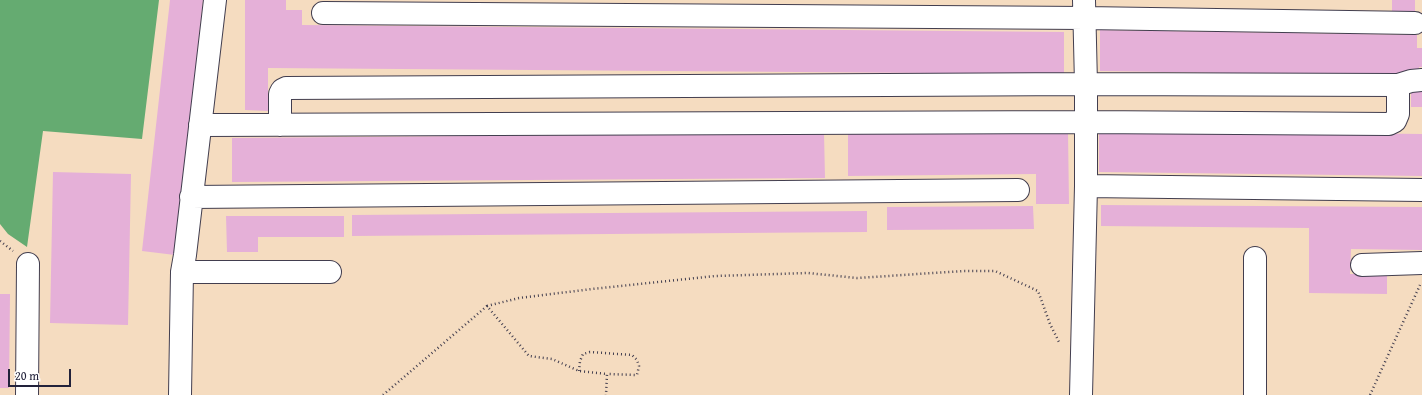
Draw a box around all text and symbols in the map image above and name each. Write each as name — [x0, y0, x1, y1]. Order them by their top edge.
scale bar — [10, 361, 73, 387]
text: 20 m — [15, 367, 39, 384]

